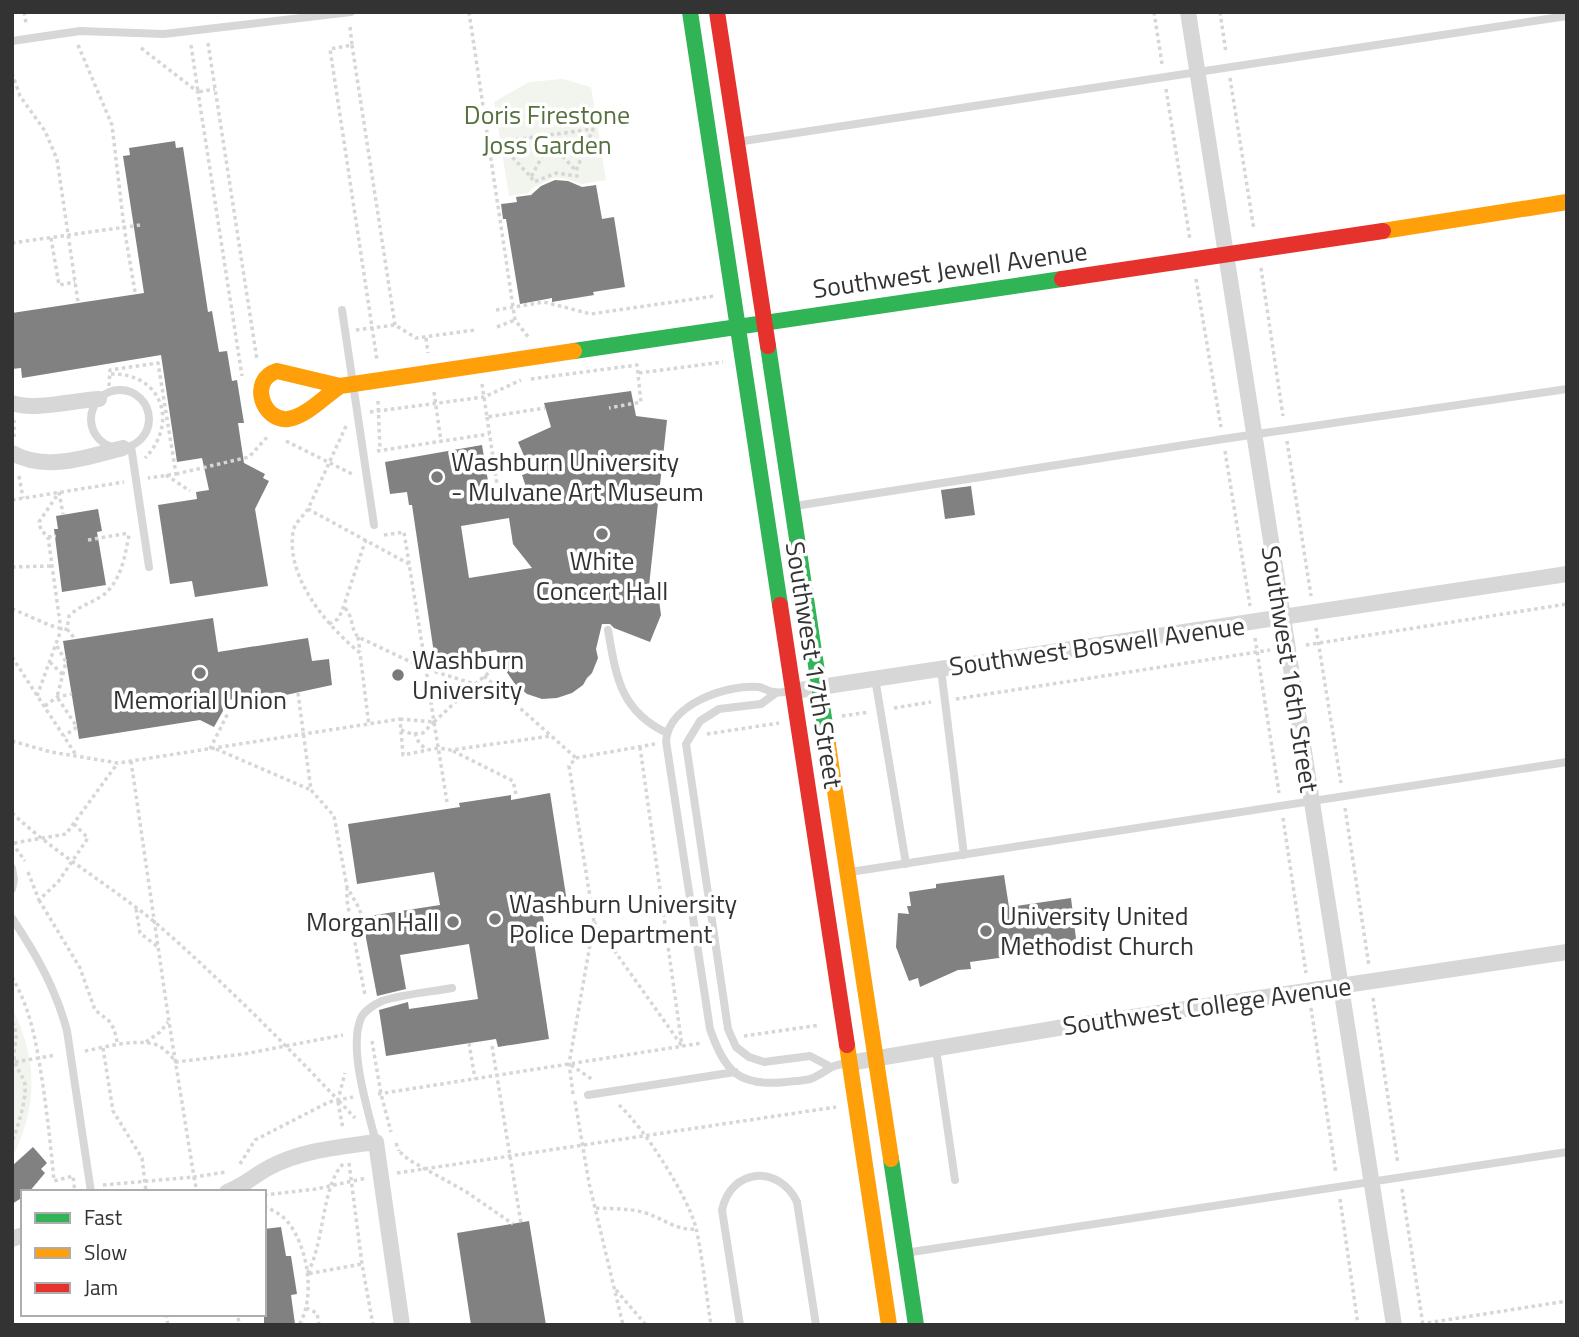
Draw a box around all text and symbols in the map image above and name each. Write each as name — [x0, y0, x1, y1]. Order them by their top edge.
park label: Doris Firestone Joss Garden — [464, 95, 630, 164]
street label: Southwest Jewell Avenue — [810, 231, 1090, 308]
place label: Washburn University - Mulvane Art Museum — [451, 442, 704, 511]
marker: Washburn University - Mulvane Art Museum — [429, 469, 445, 485]
marker: White Concert Hall — [594, 526, 610, 542]
street label: Southwest 17th Street — [776, 539, 853, 791]
place label: White Concert Hall — [536, 541, 668, 610]
street label: Southwest 16th Street — [1252, 543, 1329, 795]
street label: Southwest Boswell Avenue — [947, 605, 1247, 686]
place label: Washburn University — [412, 640, 524, 709]
marker: Memorial Union — [192, 665, 208, 681]
marker: Washburn University — [390, 667, 406, 683]
place label: Memorial Union — [113, 680, 287, 719]
place label: Washburn University Police Department — [509, 884, 737, 953]
place label: University United Methodist Church — [1000, 896, 1194, 965]
place label: Morgan Hall — [306, 902, 439, 941]
marker: Washburn University Police Department — [487, 911, 503, 927]
marker: Morgan Hall — [445, 914, 461, 930]
marker: University United Methodist Church — [978, 923, 994, 939]
street label: Southwest College Avenue — [1060, 966, 1354, 1045]
legend — [21, 1190, 266, 1316]
text: Fast — [84, 1201, 123, 1233]
text: Slow — [84, 1236, 127, 1268]
text: Jam — [84, 1271, 118, 1303]

